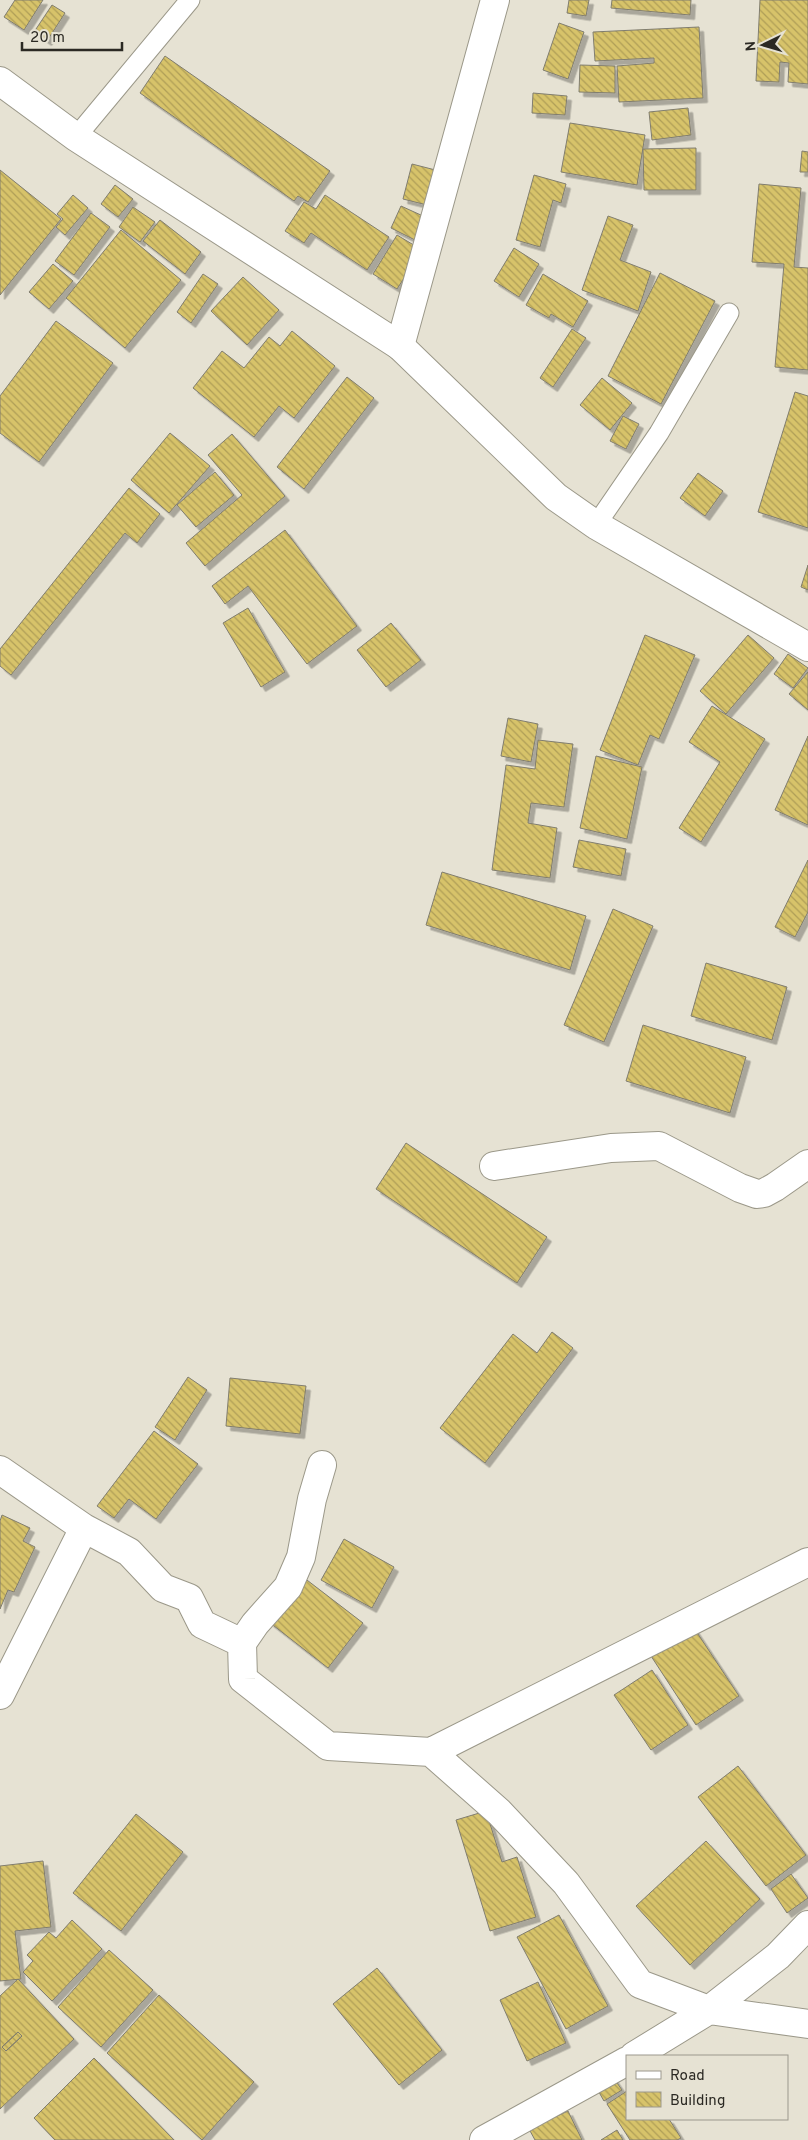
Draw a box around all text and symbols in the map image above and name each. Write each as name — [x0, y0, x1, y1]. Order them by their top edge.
scale bar — [22, 20, 122, 52]
north arrow — [738, 20, 788, 70]
text: 20 m — [30, 29, 65, 48]
text: N — [743, 40, 760, 52]
legend — [626, 2055, 788, 2120]
text: Road — [670, 2067, 705, 2086]
text: Building — [670, 2092, 725, 2111]

